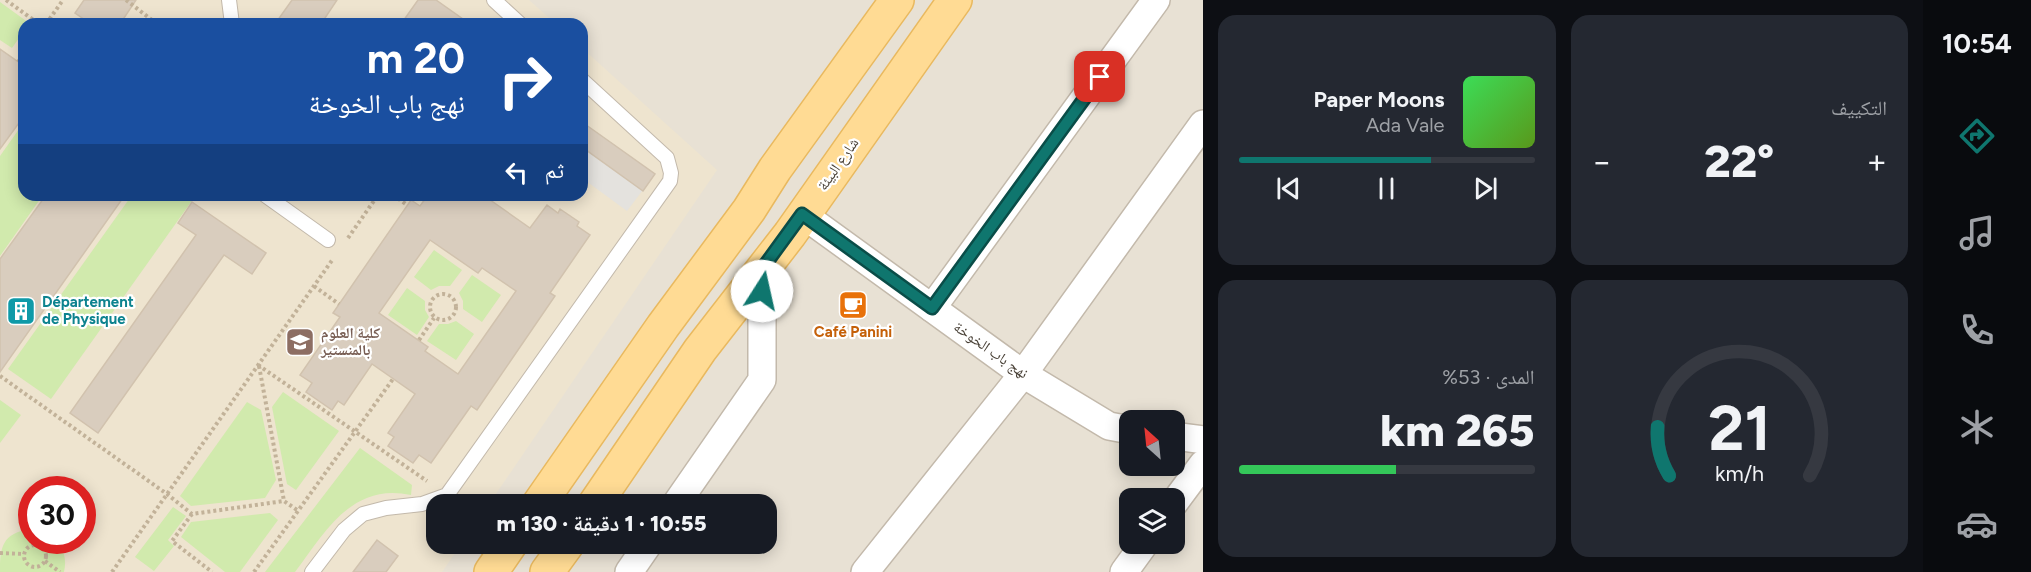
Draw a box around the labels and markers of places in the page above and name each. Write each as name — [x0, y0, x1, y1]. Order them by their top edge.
pin — [1074, 51, 1125, 102]
cafe icon: Café Panini — [837, 289, 869, 321]
place label: Département de Physique — [42, 293, 134, 328]
building icon: Département de Physique — [5, 295, 37, 327]
place label: Café Panini — [814, 323, 892, 341]
place label: كلية العلوم بالمنستير — [320, 324, 380, 359]
school or university icon: كلية العلوم بالمنستير — [284, 326, 316, 358]

